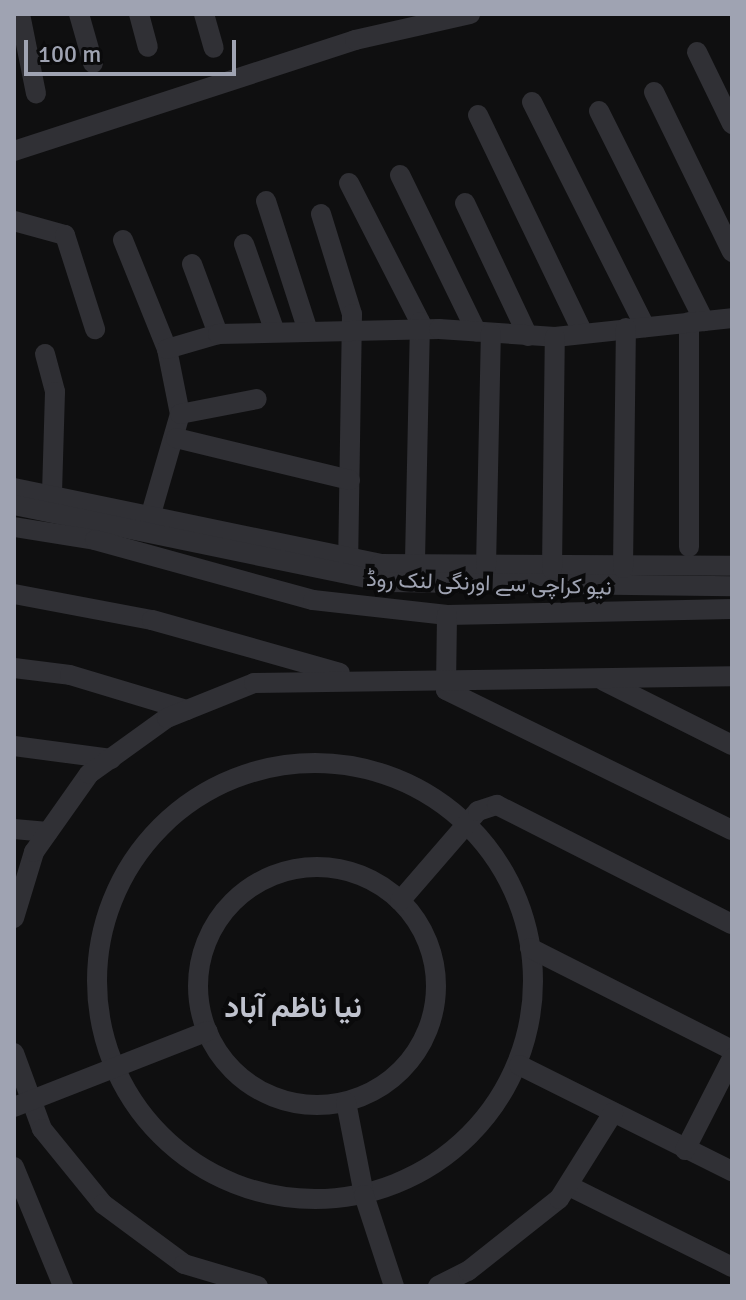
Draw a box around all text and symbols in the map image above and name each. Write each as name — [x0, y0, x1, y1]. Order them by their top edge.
scale bar — [28, 24, 240, 74]
text: 100 m — [38, 39, 101, 69]
street label: نیو کراچی سے اورنگی لنک روڈ — [366, 566, 612, 600]
district label: نیا ناظم آباد — [224, 990, 362, 1026]

